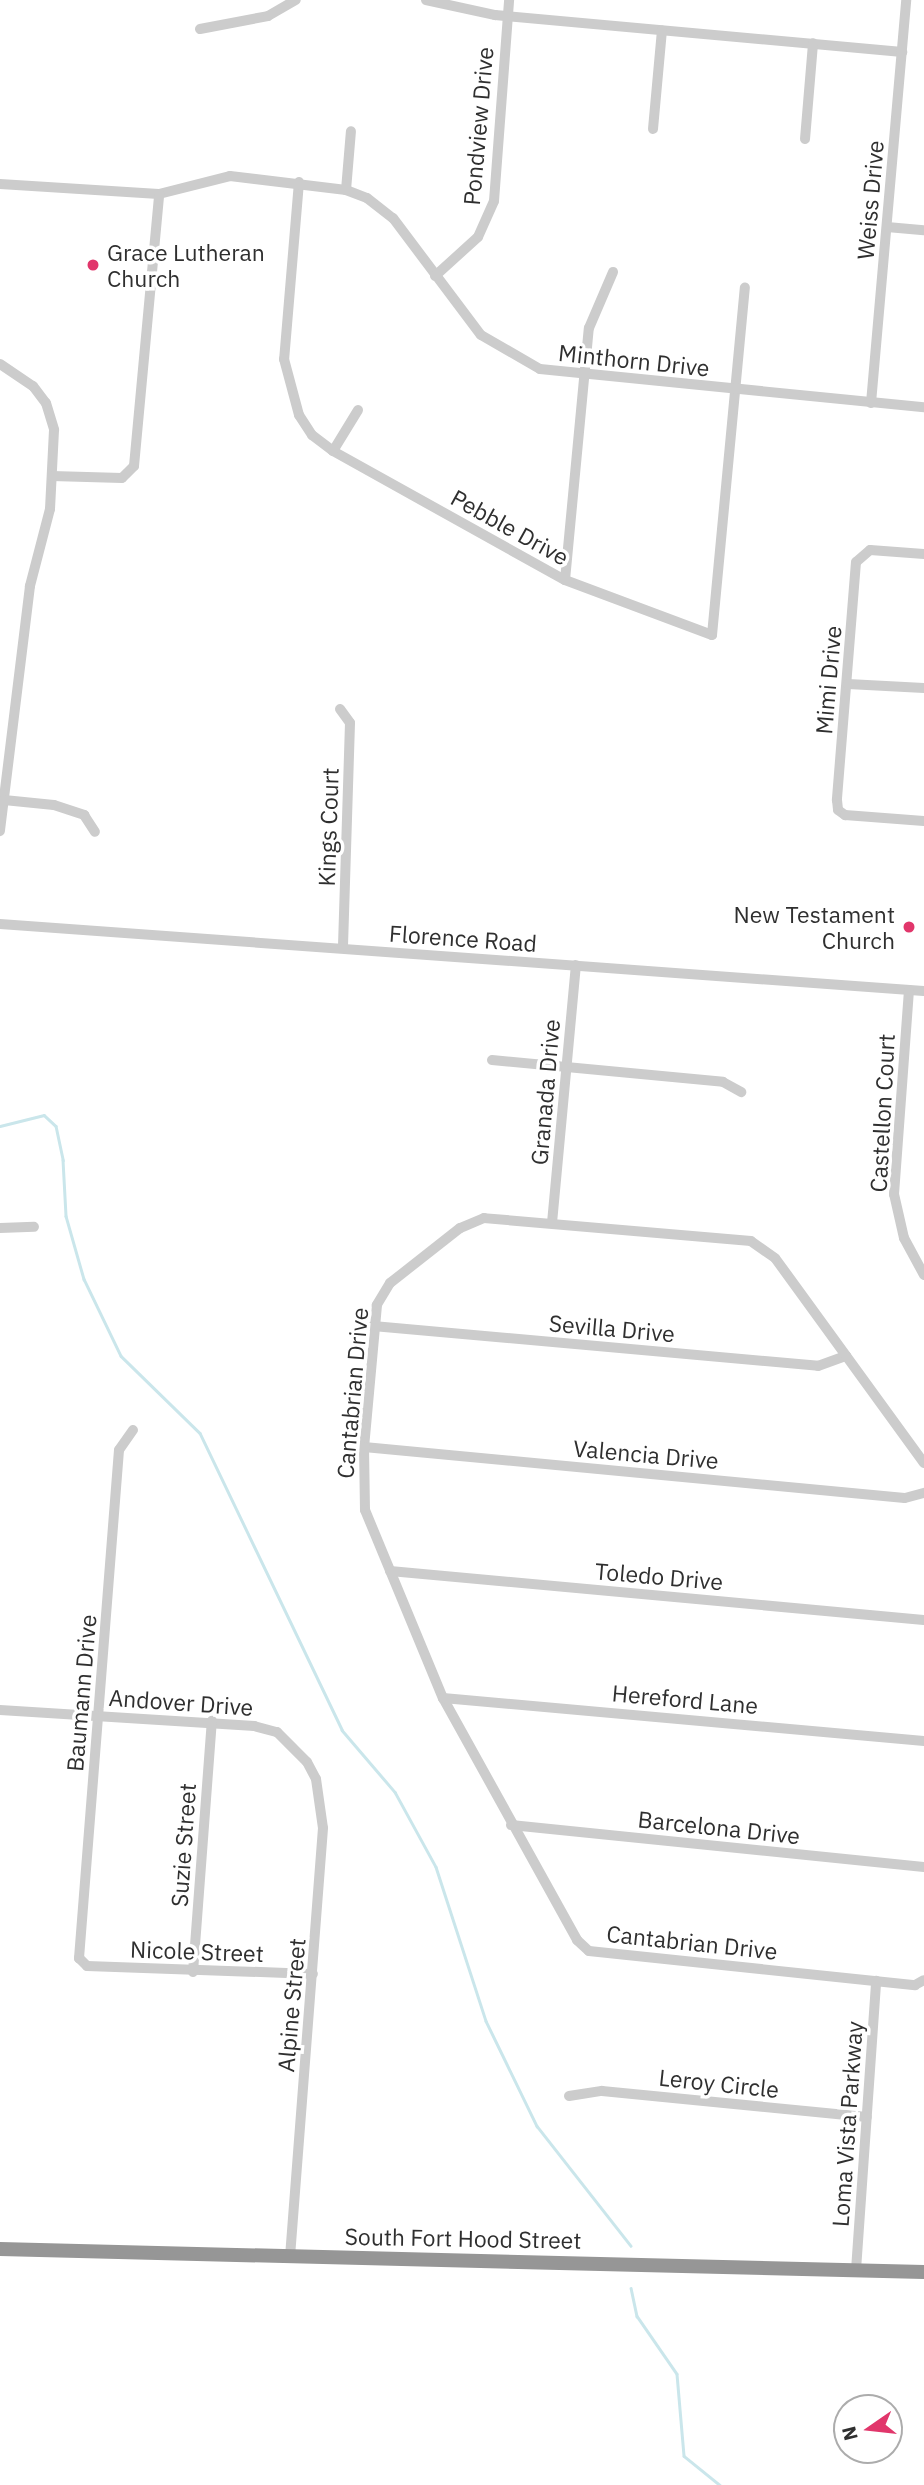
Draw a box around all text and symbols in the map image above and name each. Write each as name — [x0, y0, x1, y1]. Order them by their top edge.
street label: Pondview Drive — [457, 46, 499, 206]
street label: Weiss Drive — [851, 139, 889, 261]
place label: Grace Lutheran Church — [107, 238, 265, 292]
marker: Grace Lutheran Church — [85, 257, 101, 273]
street label: Minthorn Drive — [557, 338, 711, 382]
street label: Pebble Drive — [446, 483, 574, 571]
street label: Mimi Drive — [809, 624, 847, 736]
street label: Kings Court — [312, 767, 344, 887]
place label: New Testament Church — [734, 900, 895, 954]
street label: Florence Road — [388, 919, 538, 957]
marker: New Testament Church — [901, 919, 917, 935]
street label: Granada Drive — [525, 1018, 565, 1166]
street label: Castellon Court — [864, 1033, 900, 1193]
street label: Cantabrian Drive — [331, 1306, 373, 1480]
street label: Sevilla Drive — [548, 1309, 676, 1347]
street label: Valencia Drive — [572, 1434, 720, 1474]
street label: Toledo Drive — [594, 1557, 724, 1595]
street label: Baumann Drive — [60, 1613, 102, 1773]
street label: Hereford Lane — [611, 1679, 759, 1719]
street label: Andover Drive — [108, 1683, 254, 1721]
street label: Suzie Street — [165, 1782, 201, 1908]
street label: Barcelona Drive — [637, 1805, 801, 1849]
street label: Cantabrian Drive — [605, 1919, 779, 1965]
street label: Nicole Street — [130, 1935, 264, 1967]
street label: Alpine Street — [271, 1937, 311, 2073]
street label: Loma Vista Parkway — [826, 2020, 868, 2228]
street label: Leroy Circle — [658, 2063, 780, 2103]
street label: South Fort Hood Street — [344, 2222, 582, 2254]
north arrow — [833, 2394, 903, 2464]
text: N — [836, 2424, 863, 2443]

